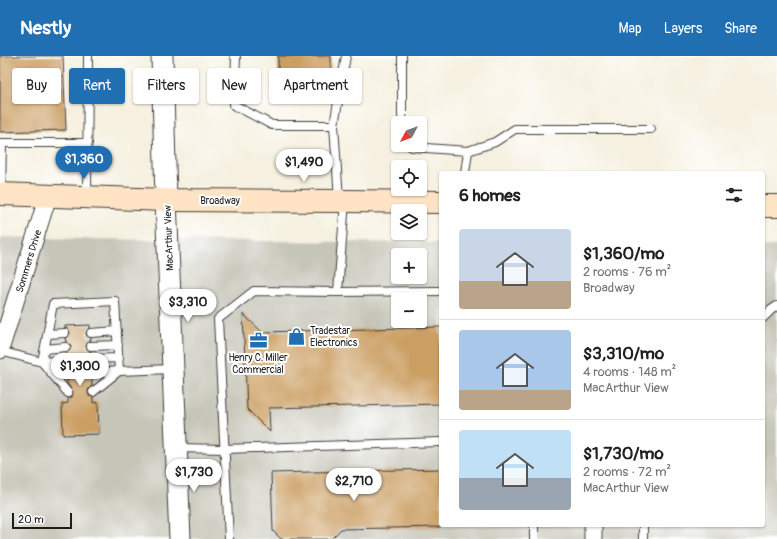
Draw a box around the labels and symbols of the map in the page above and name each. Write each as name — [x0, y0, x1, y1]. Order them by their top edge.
north arrow — [391, 116, 427, 152]
pin: $1,360 — [51, 146, 117, 180]
pin: $1,490 — [271, 149, 337, 183]
street label: Broadway — [200, 195, 241, 207]
street label: MacArthur View — [162, 205, 176, 271]
street label: Sommers Drive — [14, 228, 44, 294]
pin: $3,310 — [155, 289, 221, 323]
place label: Tradestar Electronics — [310, 325, 358, 349]
shop icon: Tradestar Electronics — [287, 326, 307, 346]
office icon: Henry C. Miller Commercial — [248, 330, 268, 350]
place label: Henry C. Miller Commercial — [228, 352, 288, 376]
pin: $1,300 — [47, 353, 113, 387]
pin: $1,730 — [161, 459, 227, 493]
pin: $2,710 — [321, 468, 387, 502]
scale bar — [12, 511, 72, 530]

